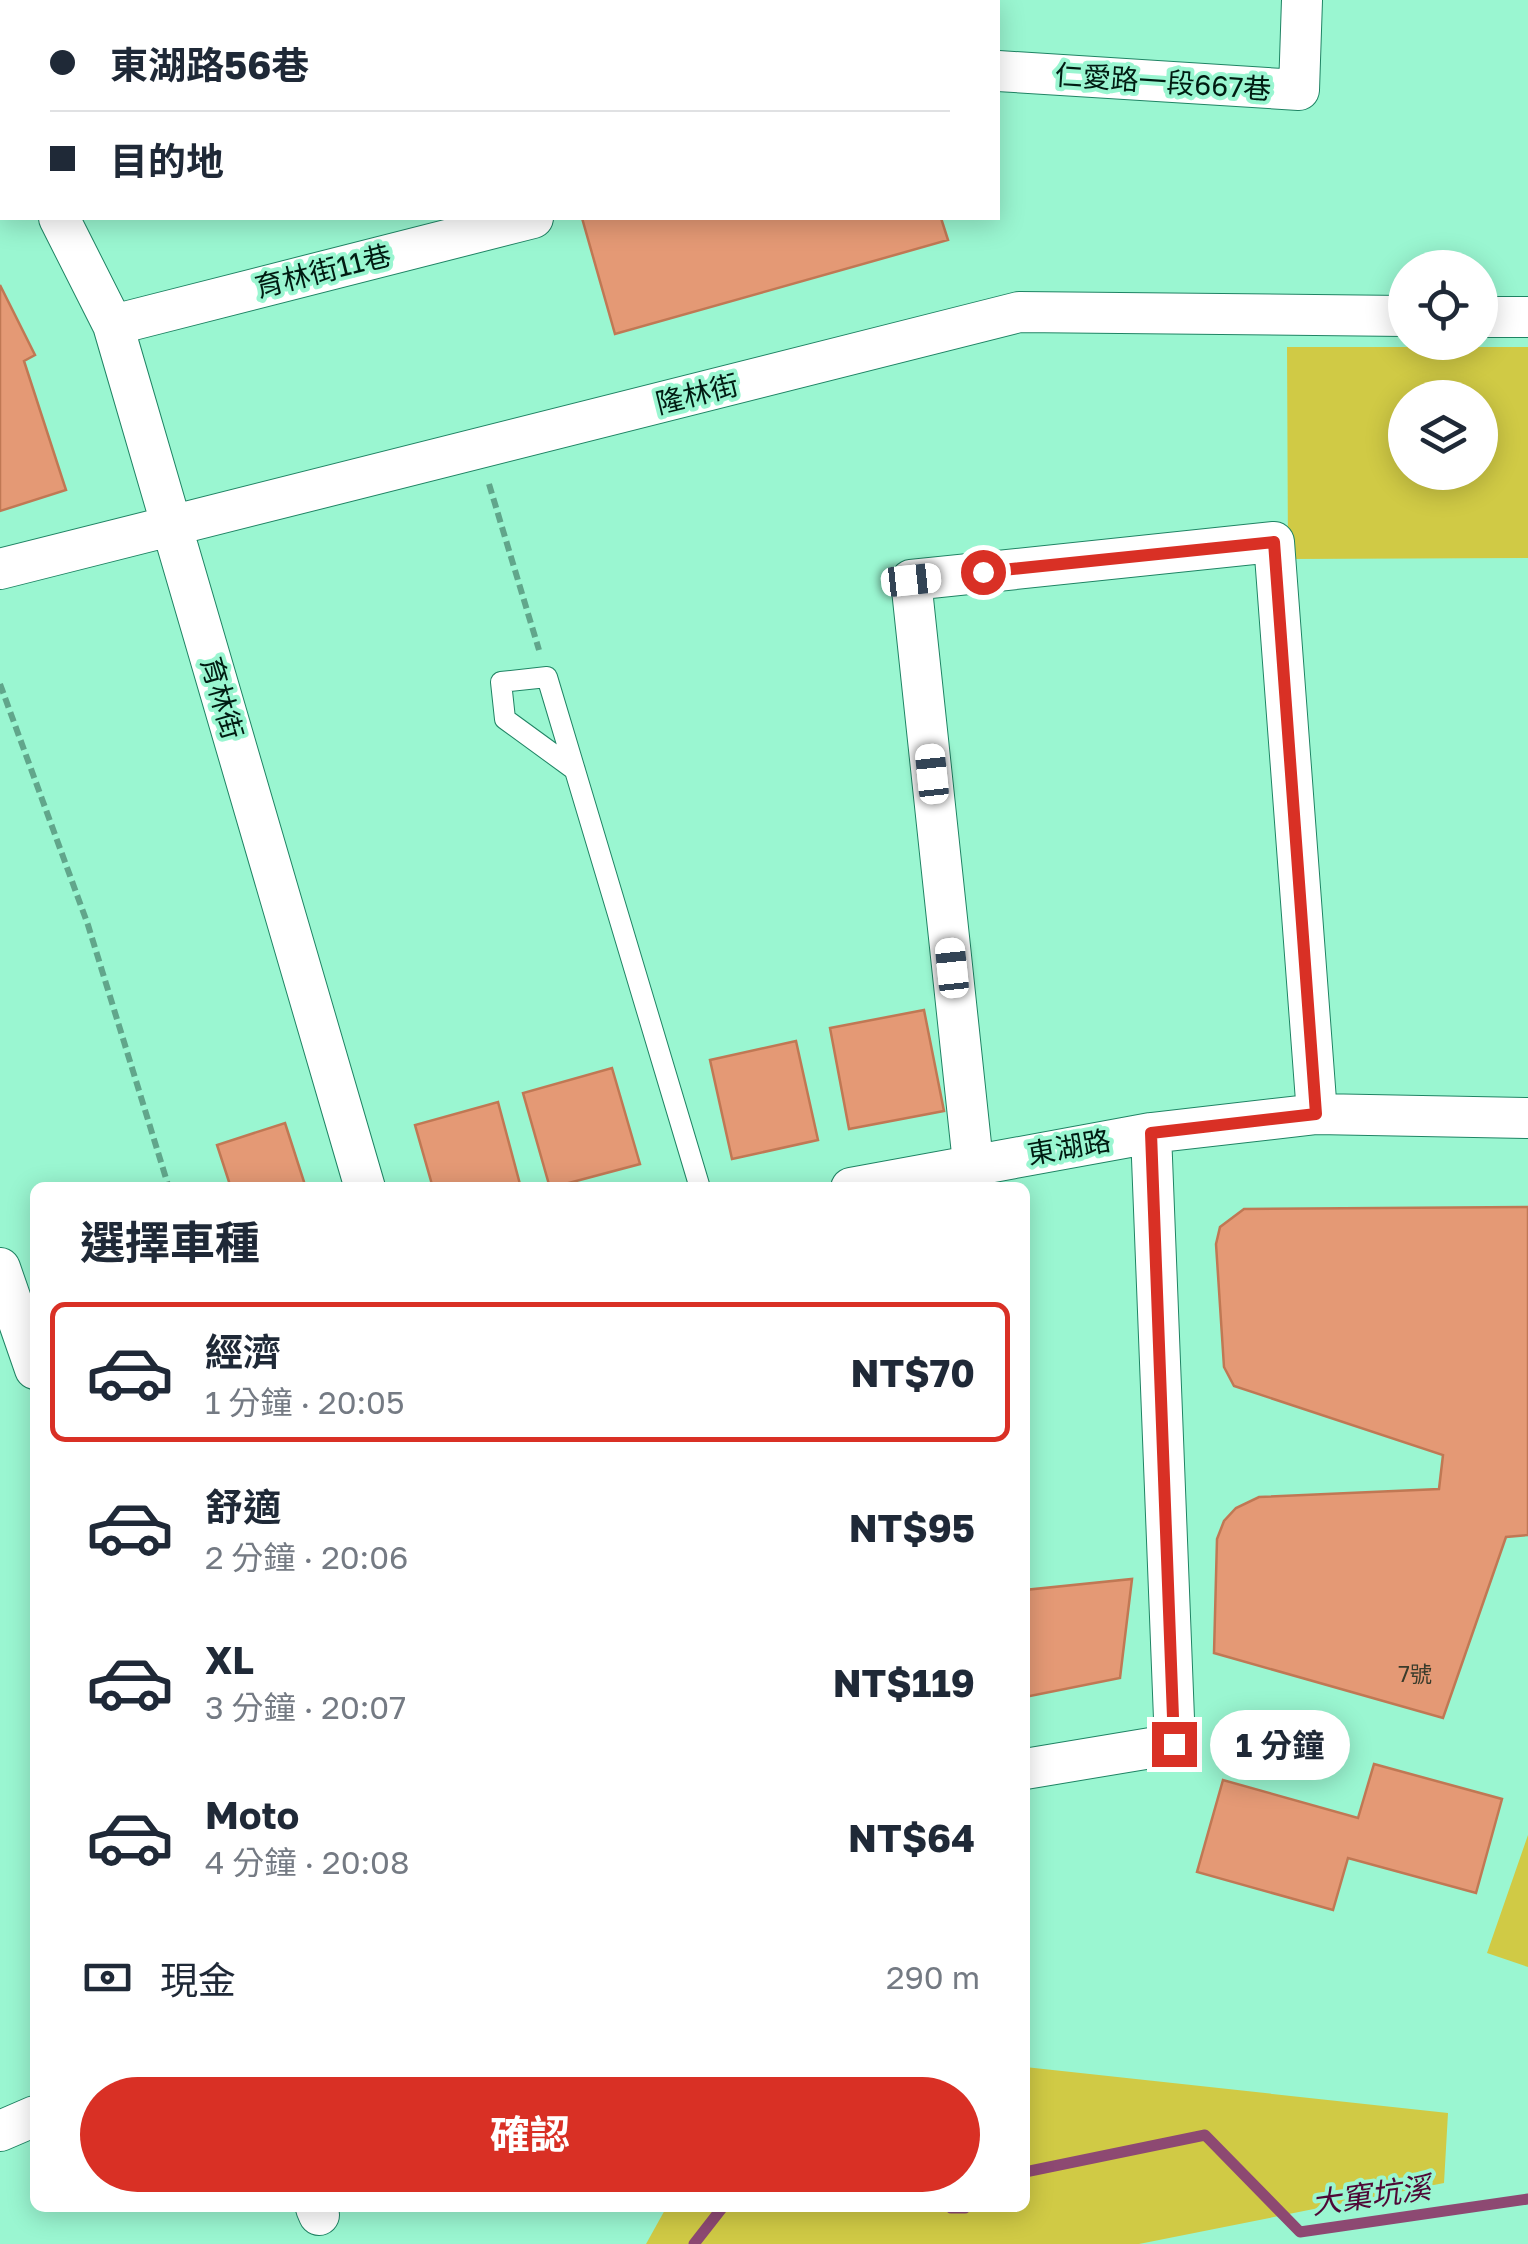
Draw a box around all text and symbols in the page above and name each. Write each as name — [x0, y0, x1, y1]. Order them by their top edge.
text: 東湖路56巷 — [110, 42, 309, 87]
street label: 仁愛路一段667巷 — [1054, 57, 1272, 106]
text: 目的地 — [110, 138, 224, 183]
street label: 育林街11巷 — [251, 238, 394, 303]
map controls — [1388, 250, 1498, 490]
button: locate — [1388, 250, 1498, 360]
street label: 隆林街 — [652, 367, 742, 420]
button: layers — [1388, 380, 1498, 490]
route start — [961, 550, 1006, 595]
car — [880, 562, 942, 598]
street label: 育林街 — [195, 653, 250, 743]
car — [914, 743, 950, 805]
car — [934, 937, 970, 999]
street label: 東湖路 — [1025, 1123, 1113, 1170]
text: 選擇車種 — [80, 1215, 260, 1269]
icon: car — [85, 1327, 175, 1417]
text: 經濟 — [205, 1329, 281, 1374]
text: NT$70 — [851, 1350, 975, 1395]
text: 1 分鐘 · 20:05 — [205, 1383, 405, 1421]
icon: car — [85, 1482, 175, 1572]
text: 舒適 — [205, 1484, 281, 1529]
text: NT$95 — [849, 1505, 975, 1550]
text: 2 分鐘 · 20:06 — [205, 1538, 408, 1576]
icon: car — [85, 1637, 175, 1727]
text: XL — [205, 1637, 254, 1682]
text: NT$119 — [833, 1660, 975, 1705]
house number: 7號 — [1398, 1660, 1432, 1687]
text: 3 分鐘 · 20:07 — [205, 1688, 406, 1726]
callout: 1 分鐘 — [1209, 1709, 1349, 1779]
route end — [1152, 1722, 1197, 1767]
text: 1 分鐘 — [1236, 1726, 1324, 1764]
icon: car — [85, 1792, 175, 1882]
text: Moto — [205, 1792, 299, 1837]
text: NT$64 — [848, 1815, 975, 1860]
text: 4 分鐘 · 20:08 — [205, 1843, 409, 1881]
icon: cash — [80, 1950, 135, 2005]
text: 現金 — [160, 1957, 236, 2002]
text: 290 m — [886, 1958, 980, 1996]
button: 確認 — [80, 2077, 980, 2192]
water label: 大窠坑溪 — [1309, 2168, 1437, 2221]

